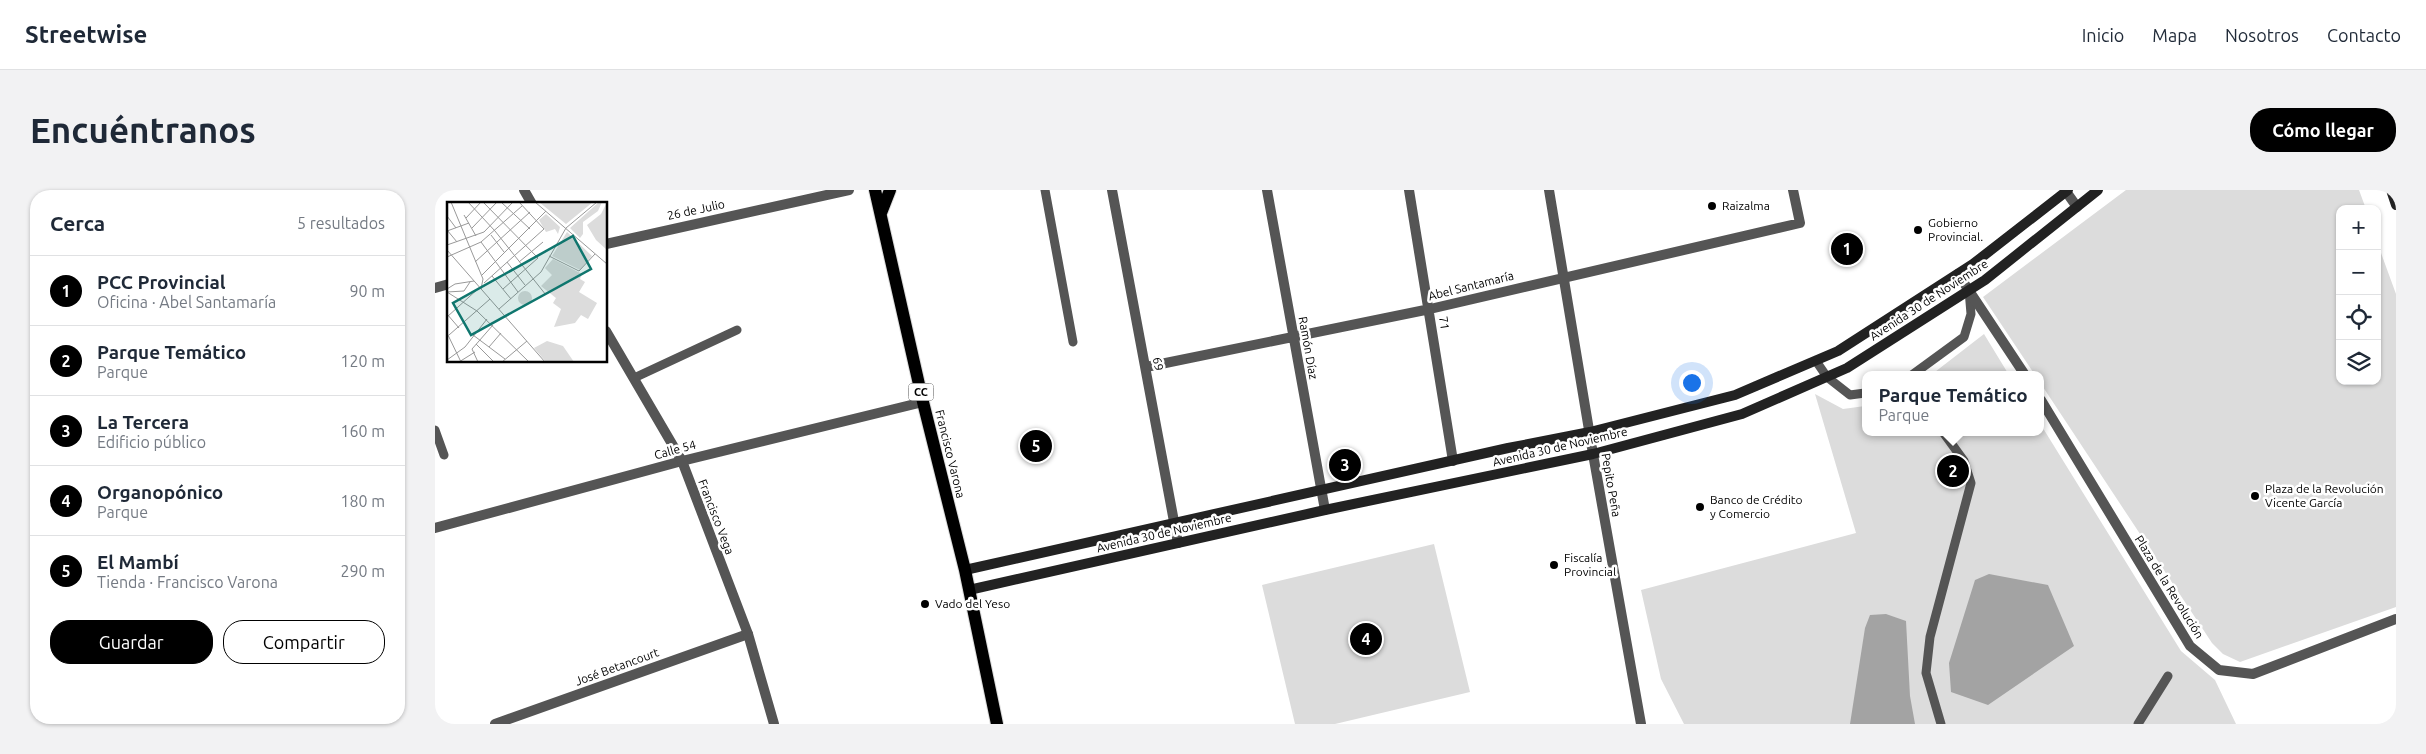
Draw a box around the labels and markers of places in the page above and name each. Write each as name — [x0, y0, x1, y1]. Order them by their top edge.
place label: Raizalma — [1722, 199, 1770, 212]
marker: Raizalma — [1706, 200, 1718, 212]
place label: Gobierno Provincial. — [1928, 216, 1983, 243]
marker: Gobierno Provincial. — [1912, 224, 1924, 236]
pin: 1 — [1831, 230, 1863, 268]
pin: 5 — [1020, 427, 1052, 465]
pin: 3 — [1329, 446, 1361, 484]
pin: 2 — [1937, 452, 1969, 490]
place label: Plaza de la Revolución Vicente García — [2265, 482, 2384, 509]
marker: Plaza de la Revolución Vicente García — [2249, 490, 2261, 502]
place label: Banco de Crédito y Comercio — [1710, 493, 1803, 520]
marker: Banco de Crédito y Comercio — [1694, 501, 1706, 513]
place label: Fiscalía Provincial — [1564, 551, 1616, 578]
marker: Fiscalía Provincial — [1548, 559, 1560, 571]
place label: Vado del Yeso — [935, 597, 1010, 610]
marker: Vado del Yeso — [919, 598, 931, 610]
pin: 4 — [1350, 620, 1382, 658]

